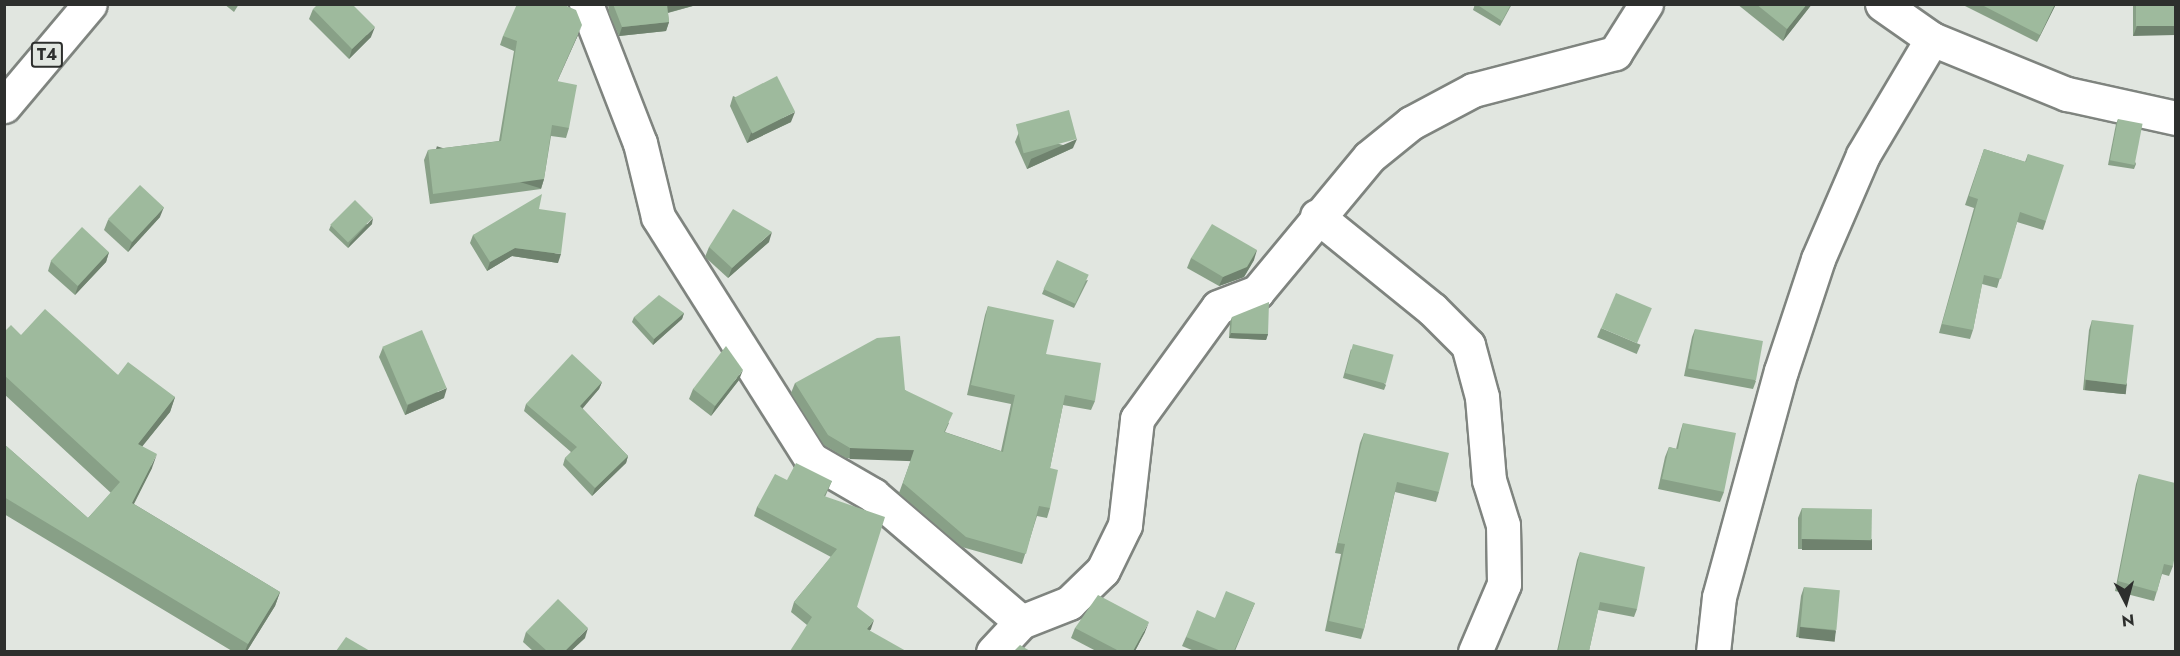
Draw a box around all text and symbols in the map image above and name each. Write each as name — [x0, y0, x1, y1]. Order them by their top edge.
road number: T4 — [30, 42, 63, 68]
north arrow — [2096, 572, 2156, 632]
text: N — [2120, 608, 2135, 633]

